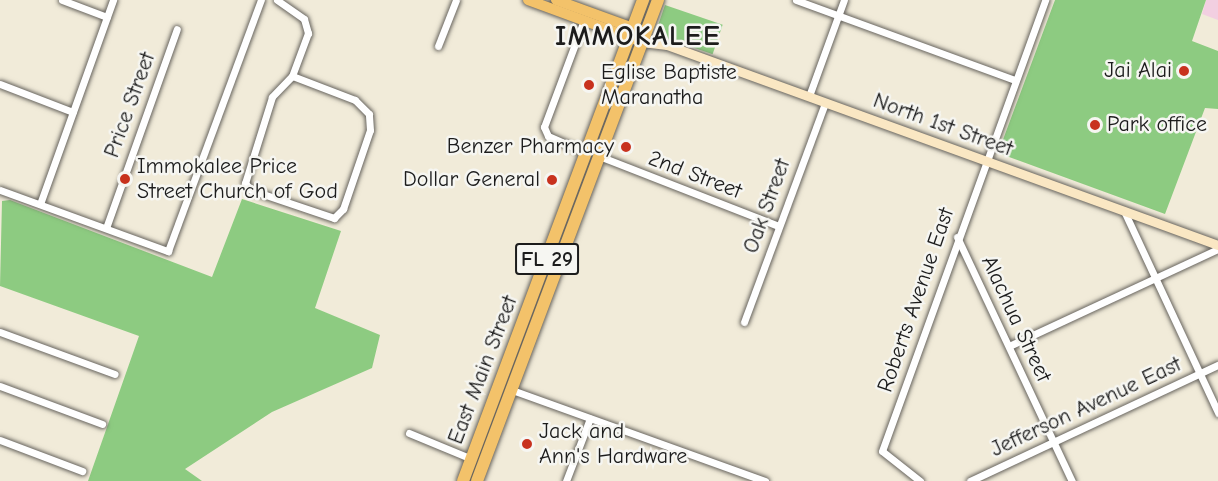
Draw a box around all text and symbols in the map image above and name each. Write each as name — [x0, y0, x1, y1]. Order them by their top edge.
district label: IMMOKALEE — [555, 19, 721, 53]
street label: Price Street — [99, 49, 161, 161]
place label: Jai Alai — [1104, 58, 1172, 84]
place label: Eglise Baptiste Maranatha — [601, 59, 737, 110]
marker: Jai Alai — [1177, 64, 1191, 78]
marker: Eglise Baptiste Maranatha — [582, 78, 596, 92]
street label: North 1st Street — [869, 87, 1017, 163]
place label: Park office — [1107, 112, 1207, 138]
marker: Park office — [1088, 118, 1102, 132]
place label: Benzer Pharmacy — [447, 134, 614, 160]
marker: Benzer Pharmacy — [619, 140, 633, 154]
street label: 2nd Street — [645, 145, 745, 205]
place label: Immokalee Price Street Church of God — [137, 153, 338, 204]
street label: Oak Street — [738, 155, 796, 257]
place label: Dollar General — [403, 167, 540, 193]
marker: Immokalee Price Street Church of God — [118, 172, 132, 186]
marker: Dollar General — [545, 173, 559, 187]
street label: Roberts Avenue East — [872, 204, 960, 396]
road number: FL 29 — [514, 241, 580, 277]
street label: Alachua Street — [975, 252, 1057, 386]
street label: East Main Street — [443, 292, 523, 448]
street label: Jefferson Avenue East — [986, 351, 1186, 463]
place label: Jack and Ann's Hardware — [539, 418, 687, 470]
marker: Jack and Ann's Hardware — [520, 437, 534, 451]

